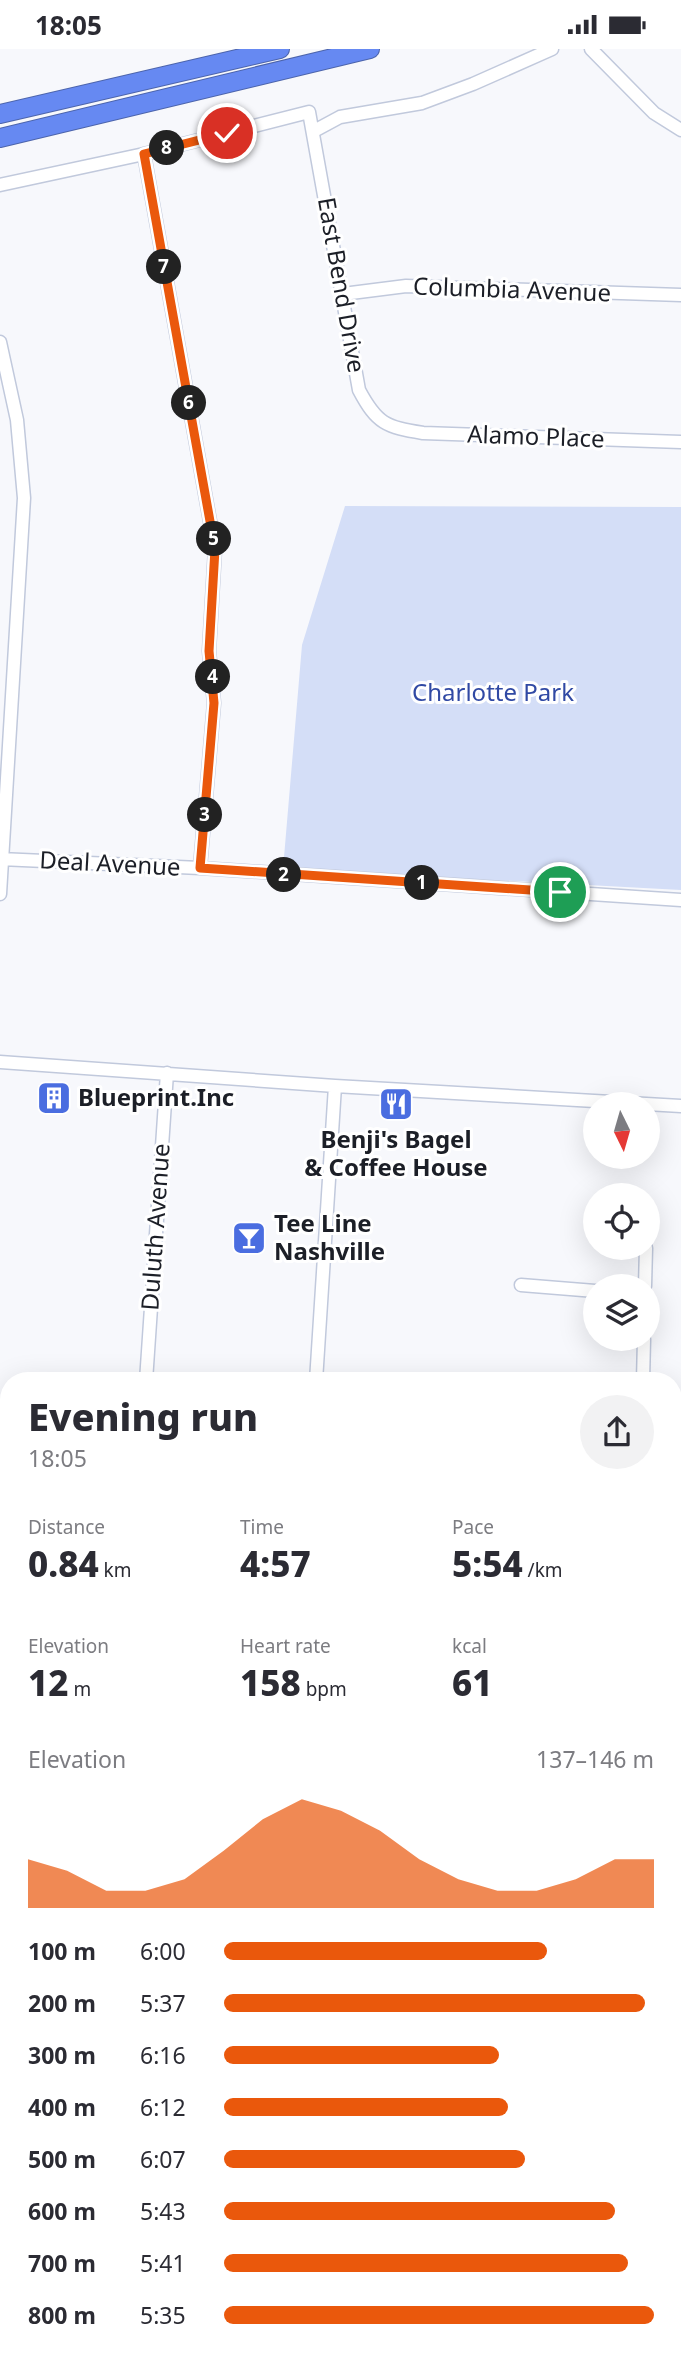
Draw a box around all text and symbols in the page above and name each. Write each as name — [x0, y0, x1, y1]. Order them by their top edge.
text: 18:05 — [35, 7, 102, 43]
pin — [197, 103, 257, 163]
icon: check — [208, 114, 246, 152]
pin: 8 — [150, 131, 184, 165]
text: 8 — [161, 134, 172, 160]
street label: East Bend Drive — [311, 194, 374, 375]
pin: 7 — [146, 249, 182, 284]
text: 7 — [158, 253, 169, 279]
street label: Columbia Avenue — [412, 269, 612, 308]
pin: 6 — [172, 385, 206, 421]
text: 6 — [183, 389, 194, 415]
street label: Alamo Place — [467, 417, 605, 454]
pin: 5 — [196, 521, 232, 557]
text: 5 — [208, 525, 219, 551]
pin: 4 — [196, 659, 230, 695]
text: 4 — [207, 663, 218, 689]
park label: Charlotte Park — [412, 675, 574, 708]
pin: 3 — [188, 797, 222, 833]
text: 3 — [199, 801, 210, 827]
street label: Deal Avenue — [39, 842, 181, 883]
pin: 2 — [266, 857, 302, 893]
text: 2 — [278, 861, 289, 887]
pin — [530, 862, 590, 922]
pin: 1 — [404, 865, 440, 901]
text: 1 — [416, 869, 427, 895]
icon: arrive — [541, 873, 579, 911]
building icon: Blueprint.Inc — [35, 1079, 73, 1117]
place label: Blueprint.Inc — [78, 1080, 234, 1113]
restaurant icon: Benji's Bagel & Coffee House — [377, 1085, 415, 1123]
north arrow — [583, 1092, 660, 1169]
map controls — [583, 1092, 660, 1351]
place label: Benji's Bagel & Coffee House — [304, 1122, 488, 1183]
street label: Duluth Avenue — [132, 1142, 177, 1312]
button: locate — [583, 1183, 660, 1260]
place label: Tee Line Nashville — [274, 1206, 385, 1267]
bar icon: Tee Line Nashville — [230, 1219, 268, 1257]
button: layers — [583, 1274, 660, 1351]
text: Evening run — [28, 1390, 258, 1442]
button: share — [580, 1395, 654, 1469]
text: 18:05 — [28, 1442, 87, 1474]
text: Distance — [28, 1514, 105, 1540]
text: Time — [240, 1514, 284, 1540]
text: Pace — [452, 1514, 494, 1540]
text: 0.84 — [28, 1540, 99, 1587]
text: 4:57 — [240, 1540, 311, 1587]
text: 5:54 — [452, 1540, 523, 1587]
text: km — [99, 1557, 132, 1583]
text: /km — [523, 1557, 563, 1583]
text: Elevation — [28, 1633, 109, 1659]
text: Heart rate — [240, 1633, 331, 1659]
text: kcal — [452, 1633, 487, 1659]
text: 12 — [28, 1659, 68, 1706]
text: 158 — [240, 1659, 301, 1706]
text: 61 — [452, 1659, 492, 1706]
text: m — [68, 1676, 91, 1702]
text: bpm — [301, 1676, 347, 1702]
text: Elevation — [28, 1743, 126, 1775]
text: 137–146 m — [536, 1743, 654, 1775]
text: 100 m — [28, 1935, 96, 1967]
text: 6:00 — [140, 1935, 186, 1967]
text: 200 m — [28, 1987, 96, 2019]
text: 5:37 — [140, 1987, 186, 2019]
text: 300 m — [28, 2039, 96, 2071]
text: 6:16 — [140, 2039, 186, 2071]
text: 400 m — [28, 2091, 96, 2123]
text: 6:12 — [140, 2091, 186, 2123]
text: 500 m — [28, 2143, 96, 2175]
text: 6:07 — [140, 2143, 186, 2175]
text: 600 m — [28, 2195, 96, 2227]
text: 5:43 — [140, 2195, 186, 2227]
text: 700 m — [28, 2247, 96, 2279]
text: 5:41 — [140, 2247, 186, 2279]
text: 800 m — [28, 2299, 96, 2331]
text: 5:35 — [140, 2299, 186, 2331]

